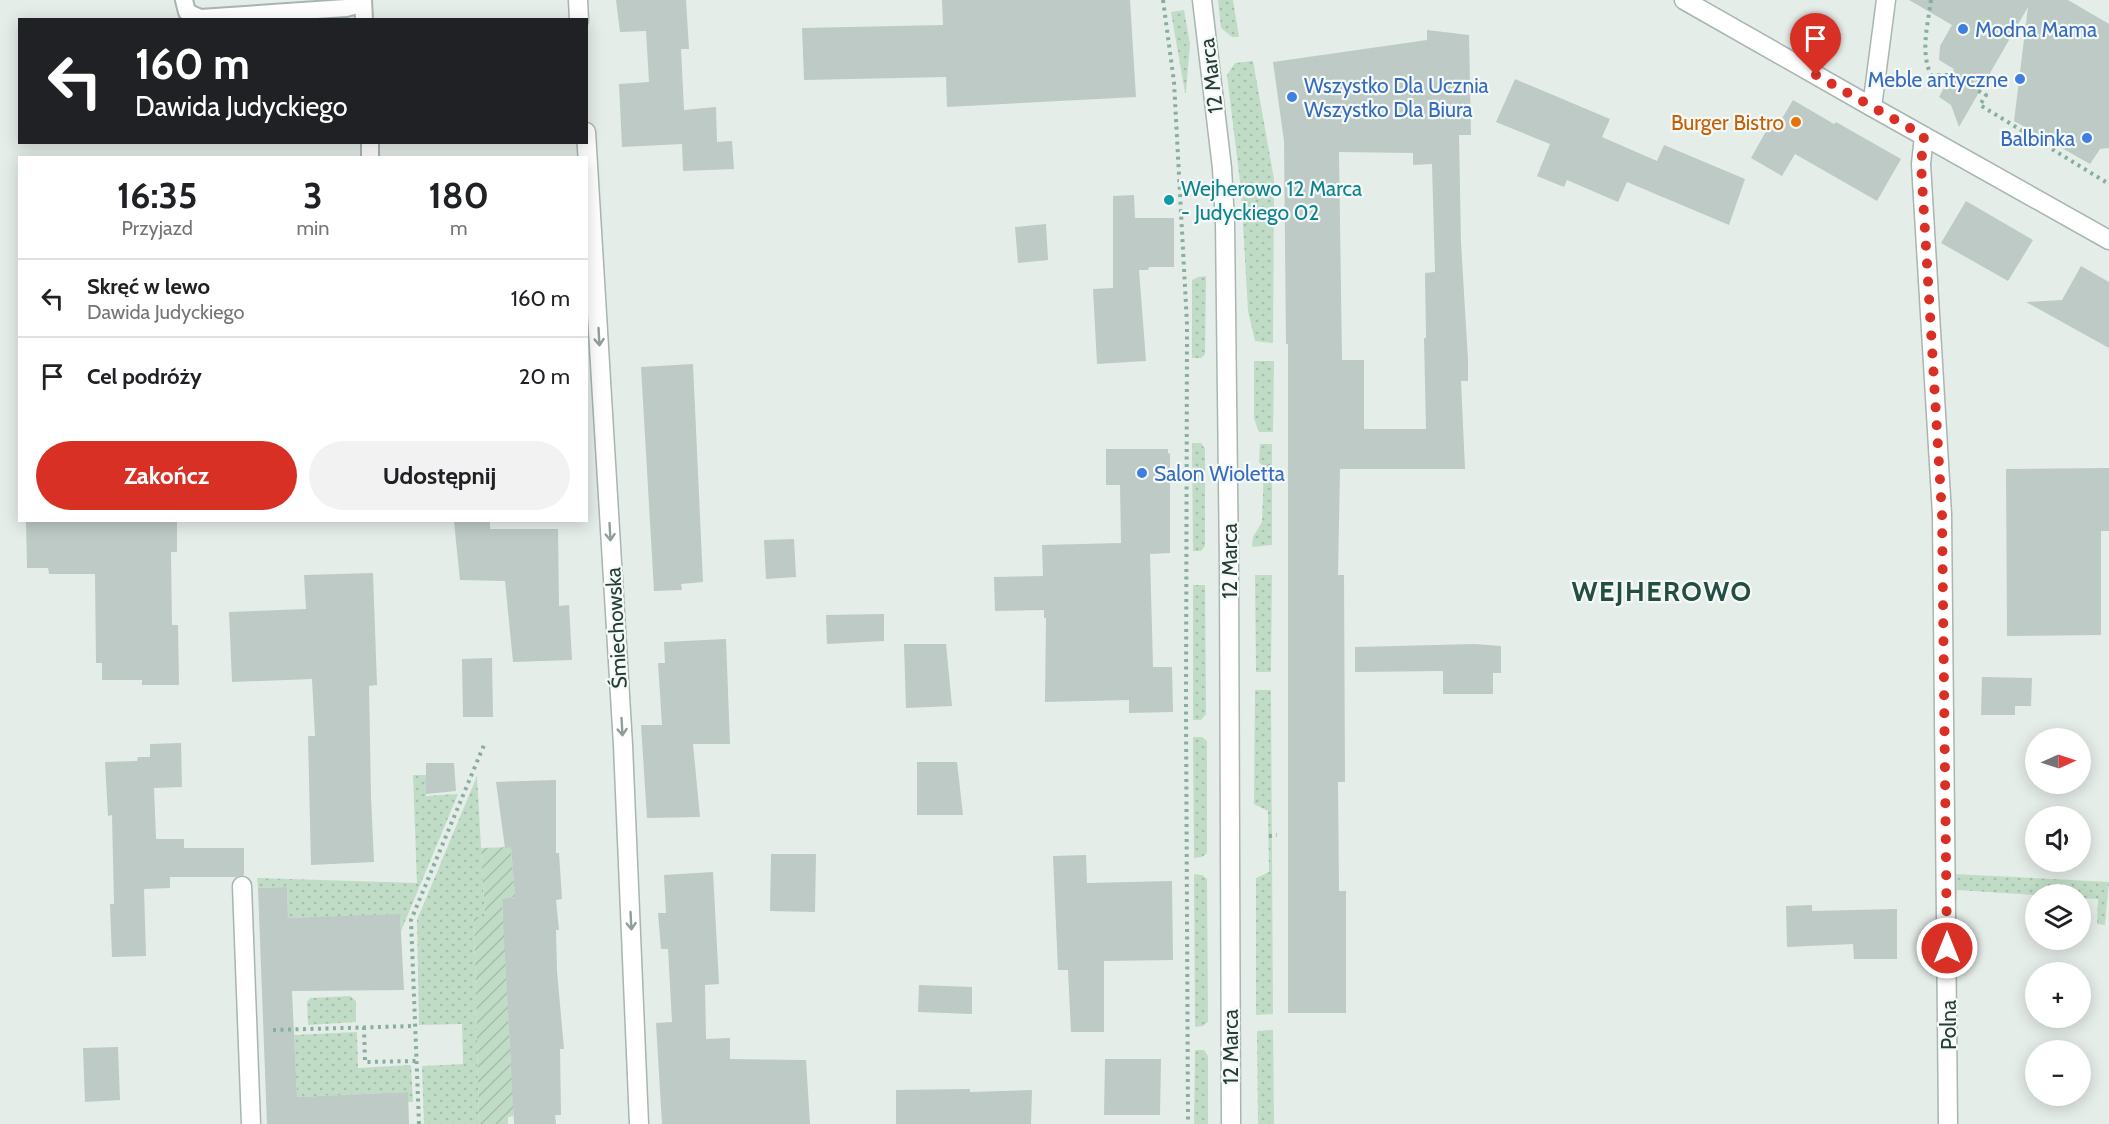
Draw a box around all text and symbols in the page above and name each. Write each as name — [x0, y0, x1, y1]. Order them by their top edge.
pin — [1790, 13, 1841, 75]
place label: Modna Mama — [1975, 17, 2097, 42]
icon: arrive — [1799, 22, 1832, 55]
marker: Modna Mama — [1956, 22, 1970, 36]
street label: 12 Marca — [1194, 37, 1228, 115]
text: 160 m — [135, 38, 250, 90]
icon: left — [36, 42, 114, 120]
place label: Meble antyczne — [1867, 67, 2008, 92]
marker: Meble antyczne — [2013, 72, 2027, 86]
place label: Wszystko Dla Ucznia Wszystko Dla Biura — [1304, 73, 1489, 122]
text: Dawida Judyckiego — [135, 90, 348, 123]
marker: Wszystko Dla Ucznia Wszystko Dla Biura — [1285, 90, 1299, 104]
place label: Burger Bistro — [1671, 110, 1784, 135]
marker: Burger Bistro — [1789, 115, 1803, 129]
place label: Balbinka — [2000, 126, 2075, 151]
marker: Balbinka — [2080, 131, 2094, 145]
text: 16:35 — [117, 173, 197, 217]
text: 3 — [303, 173, 323, 217]
text: 180 — [428, 173, 489, 217]
place label: Wejherowo 12 Marca - Judyckiego 02 — [1181, 176, 1362, 225]
marker: Wejherowo 12 Marca - Judyckiego 02 — [1162, 193, 1176, 207]
text: Przyjazd — [122, 216, 193, 240]
text: min — [296, 216, 329, 240]
text: m — [450, 216, 467, 240]
text: Skręć w lewo — [87, 273, 210, 300]
icon: left — [36, 282, 69, 315]
text: 160 m — [511, 285, 570, 312]
text: Dawida Judyckiego — [87, 300, 245, 324]
one-way arrow — [593, 327, 604, 347]
icon: arrive — [36, 360, 69, 393]
text: Cel podróży — [87, 363, 202, 390]
text: 20 m — [519, 363, 570, 390]
button: Zakończ — [36, 441, 297, 510]
button: Udostępnij — [309, 441, 570, 510]
place label: Salon Wioletta — [1154, 461, 1285, 486]
marker: Salon Wioletta — [1135, 466, 1149, 480]
one-way arrow — [605, 522, 616, 542]
street label: 12 Marca — [1217, 523, 1242, 599]
street label: Śmiechowska — [600, 567, 632, 689]
district label: WEJHEROWO — [1571, 575, 1753, 608]
one-way arrow — [616, 716, 627, 736]
north arrow — [2025, 728, 2091, 794]
map controls — [2025, 728, 2091, 1106]
button: sound — [2025, 806, 2091, 872]
button: layers — [2025, 884, 2091, 950]
one-way arrow — [625, 911, 636, 931]
position arrow — [1915, 916, 1979, 980]
button: + — [2025, 962, 2091, 1028]
street label: Polna — [1936, 1000, 1961, 1050]
street label: 12 Marca — [1218, 1009, 1243, 1085]
button: − — [2025, 1040, 2091, 1106]

